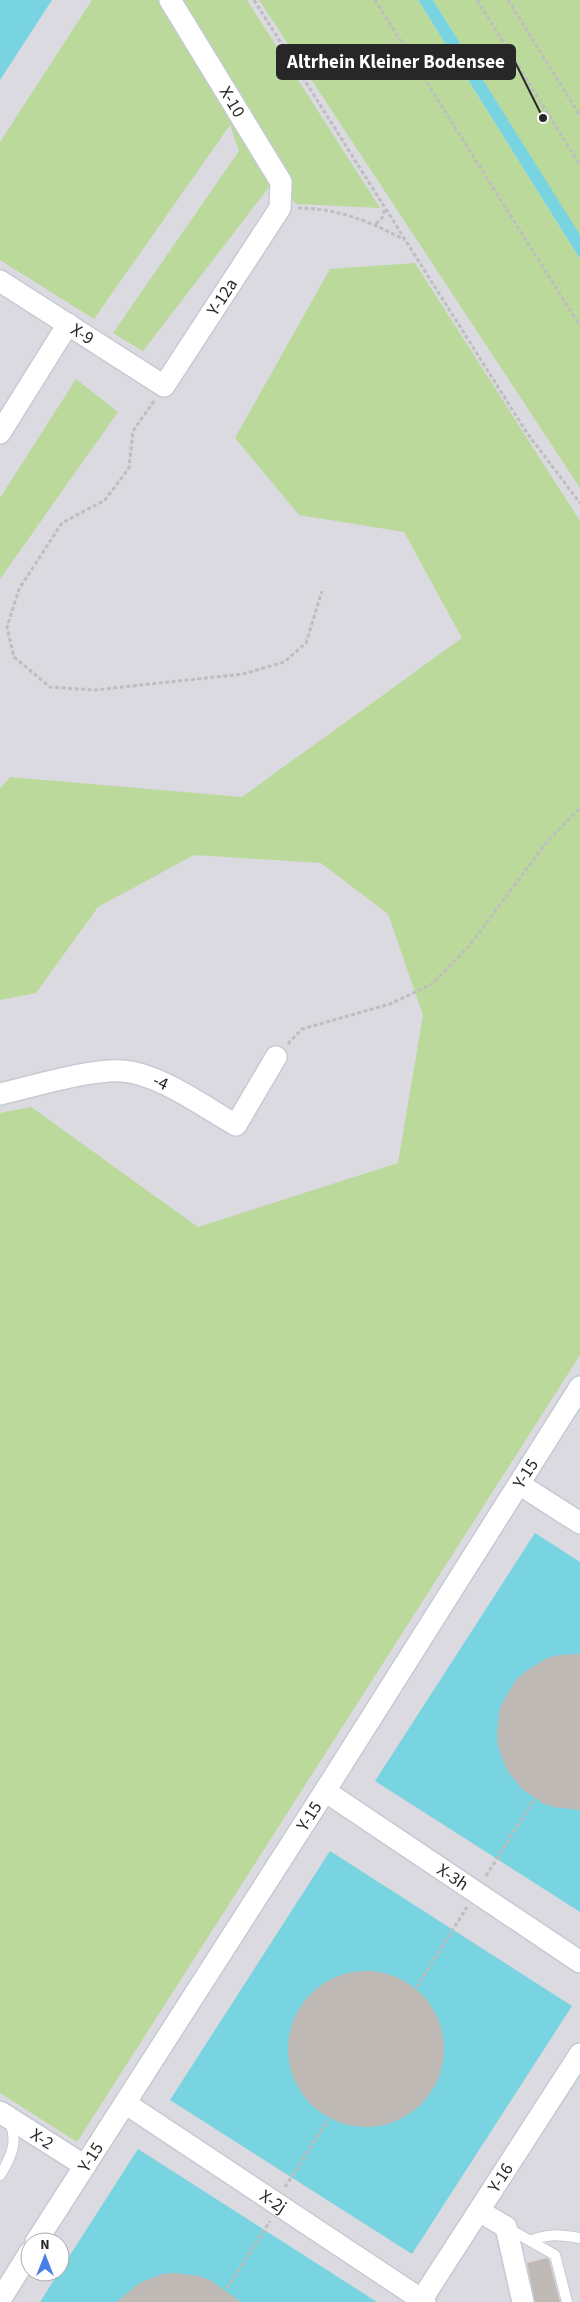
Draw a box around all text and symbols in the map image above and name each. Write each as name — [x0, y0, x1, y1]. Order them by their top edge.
callout: Altrhein Kleiner Bodensee — [277, 45, 515, 79]
text: Altrhein Kleiner Bodensee — [286, 49, 505, 76]
street label: X-10 — [213, 82, 251, 122]
street label: Y-12a — [200, 273, 243, 321]
street label: X-9 — [66, 317, 99, 351]
street label: -4 — [149, 1068, 173, 1096]
street label: Y-15 — [506, 1454, 544, 1494]
street label: Y-15 — [290, 1796, 328, 1837]
street label: X-3h — [432, 1857, 474, 1896]
street label: X-2 — [26, 2122, 59, 2156]
street label: Y-15 — [71, 2137, 109, 2178]
street label: Y-16 — [481, 2158, 519, 2198]
street label: X-2j — [255, 2183, 292, 2219]
north arrow — [20, 2232, 70, 2282]
text: N — [40, 2235, 50, 2255]

